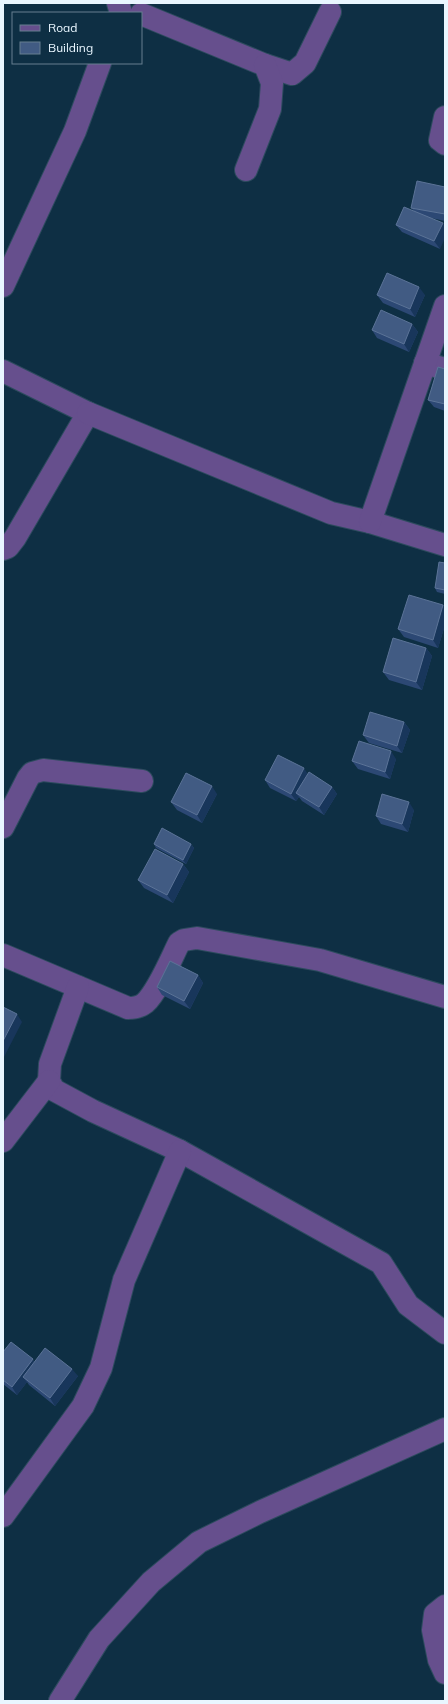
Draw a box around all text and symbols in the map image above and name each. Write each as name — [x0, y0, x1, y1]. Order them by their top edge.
legend — [12, 12, 142, 64]
text: Road — [48, 20, 77, 35]
text: Building — [48, 40, 93, 55]

